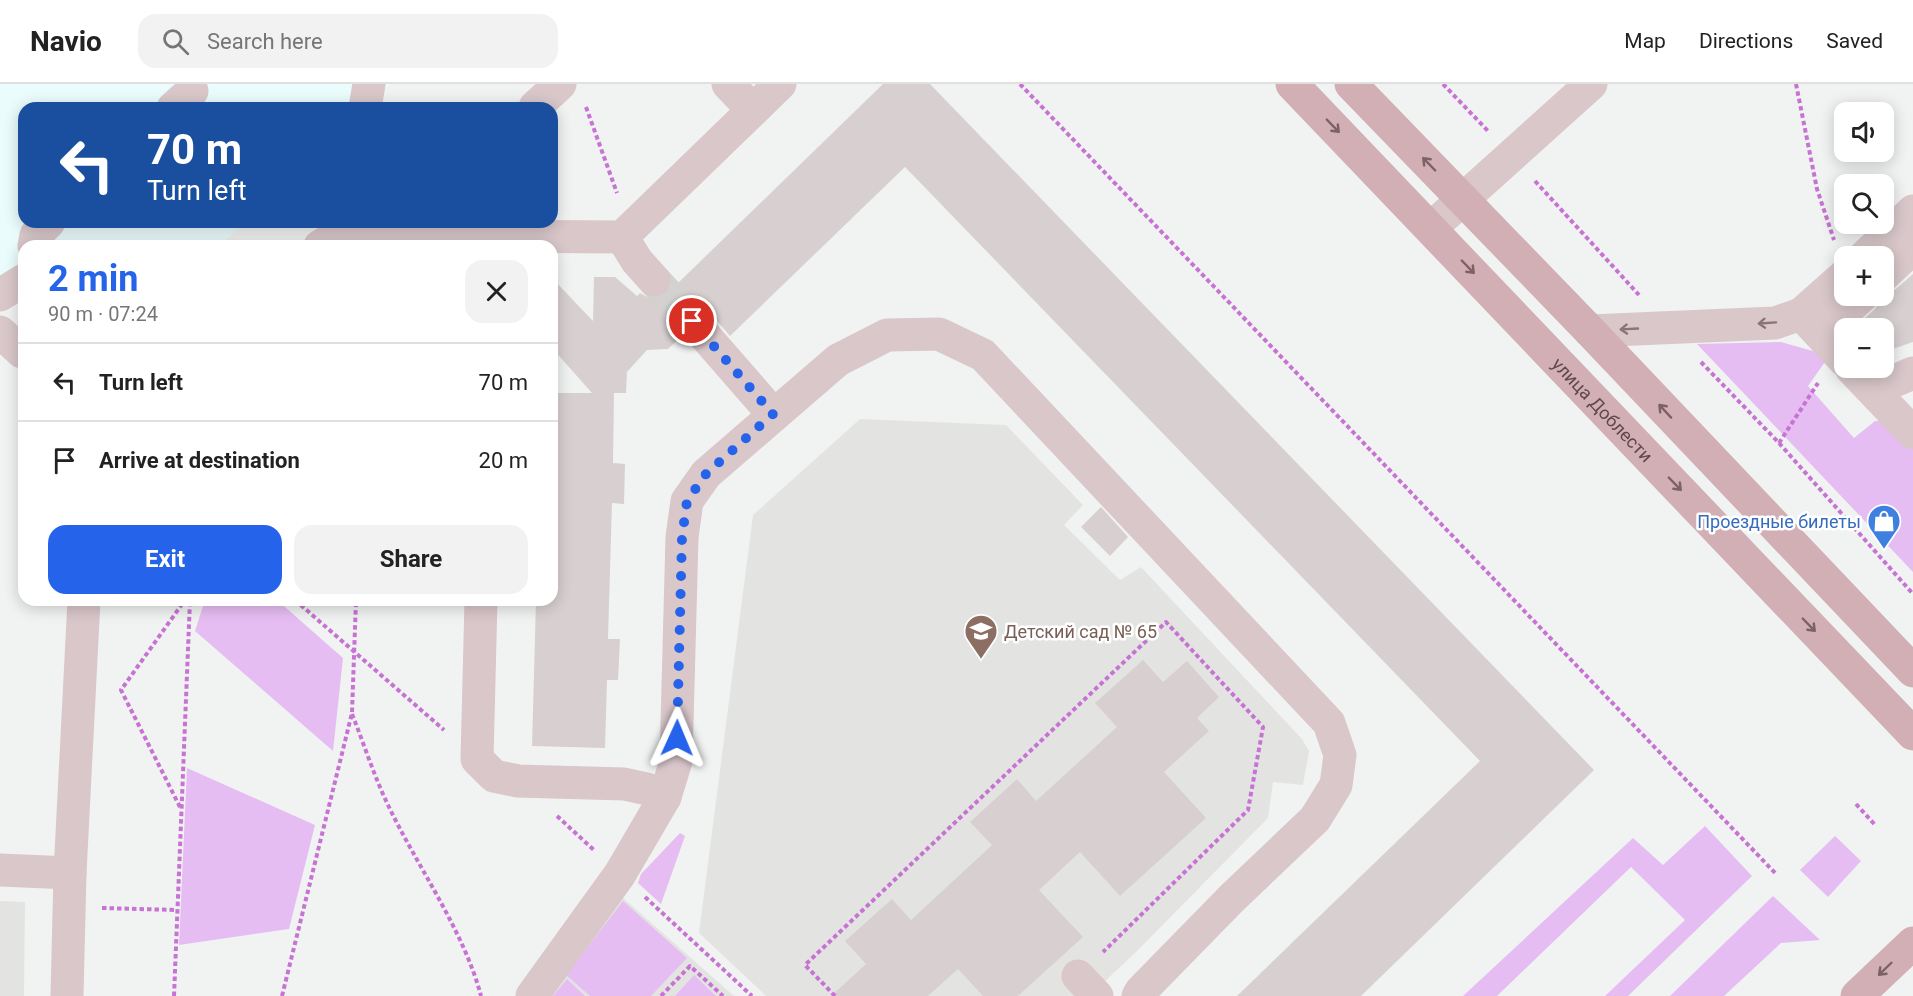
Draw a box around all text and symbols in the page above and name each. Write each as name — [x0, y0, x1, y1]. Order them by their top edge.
search box — [138, 14, 558, 68]
text: Navio — [30, 25, 102, 58]
icon: search — [159, 25, 192, 58]
text: Search here — [207, 29, 323, 54]
text: Map — [1624, 29, 1666, 53]
text: Directions — [1699, 29, 1793, 53]
text: Saved — [1826, 29, 1883, 53]
map controls — [1834, 102, 1894, 378]
button: sound — [1834, 102, 1894, 162]
one-way arrow — [1325, 119, 1340, 134]
text: 70 m — [147, 125, 242, 174]
icon: left — [48, 126, 126, 204]
one-way arrow — [1421, 156, 1436, 171]
button: search — [1834, 174, 1894, 234]
text: Turn left — [147, 175, 247, 207]
button: + — [1834, 246, 1894, 306]
text: 2 min — [48, 258, 139, 300]
one-way arrow — [1461, 259, 1475, 274]
button: close — [465, 260, 528, 323]
pin — [666, 295, 717, 346]
text: 90 m · 07:24 — [48, 302, 158, 326]
icon: arrive — [675, 304, 708, 337]
one-way arrow — [1757, 318, 1777, 329]
button: − — [1834, 318, 1894, 378]
one-way arrow — [1620, 323, 1640, 334]
street label: улица Доблести — [1548, 353, 1657, 466]
icon: left — [48, 366, 81, 399]
text: Turn left — [99, 370, 183, 395]
text: 70 m — [479, 370, 528, 395]
one-way arrow — [1658, 403, 1673, 418]
icon: arrive — [48, 444, 81, 477]
text: Arrive at destination — [99, 448, 300, 473]
text: 20 m — [479, 448, 528, 473]
one-way arrow — [1668, 476, 1682, 491]
shop icon: Проездные билеты — [1866, 503, 1902, 550]
place label: Проездные билеты — [1697, 511, 1861, 532]
button: Exit — [48, 525, 282, 594]
button: Share — [294, 525, 528, 594]
school or university icon: Детский сад № 65 — [963, 613, 999, 660]
one-way arrow — [1802, 617, 1816, 632]
place label: Детский сад № 65 — [1004, 621, 1157, 642]
position arrow — [645, 706, 709, 770]
one-way arrow — [1878, 962, 1893, 976]

